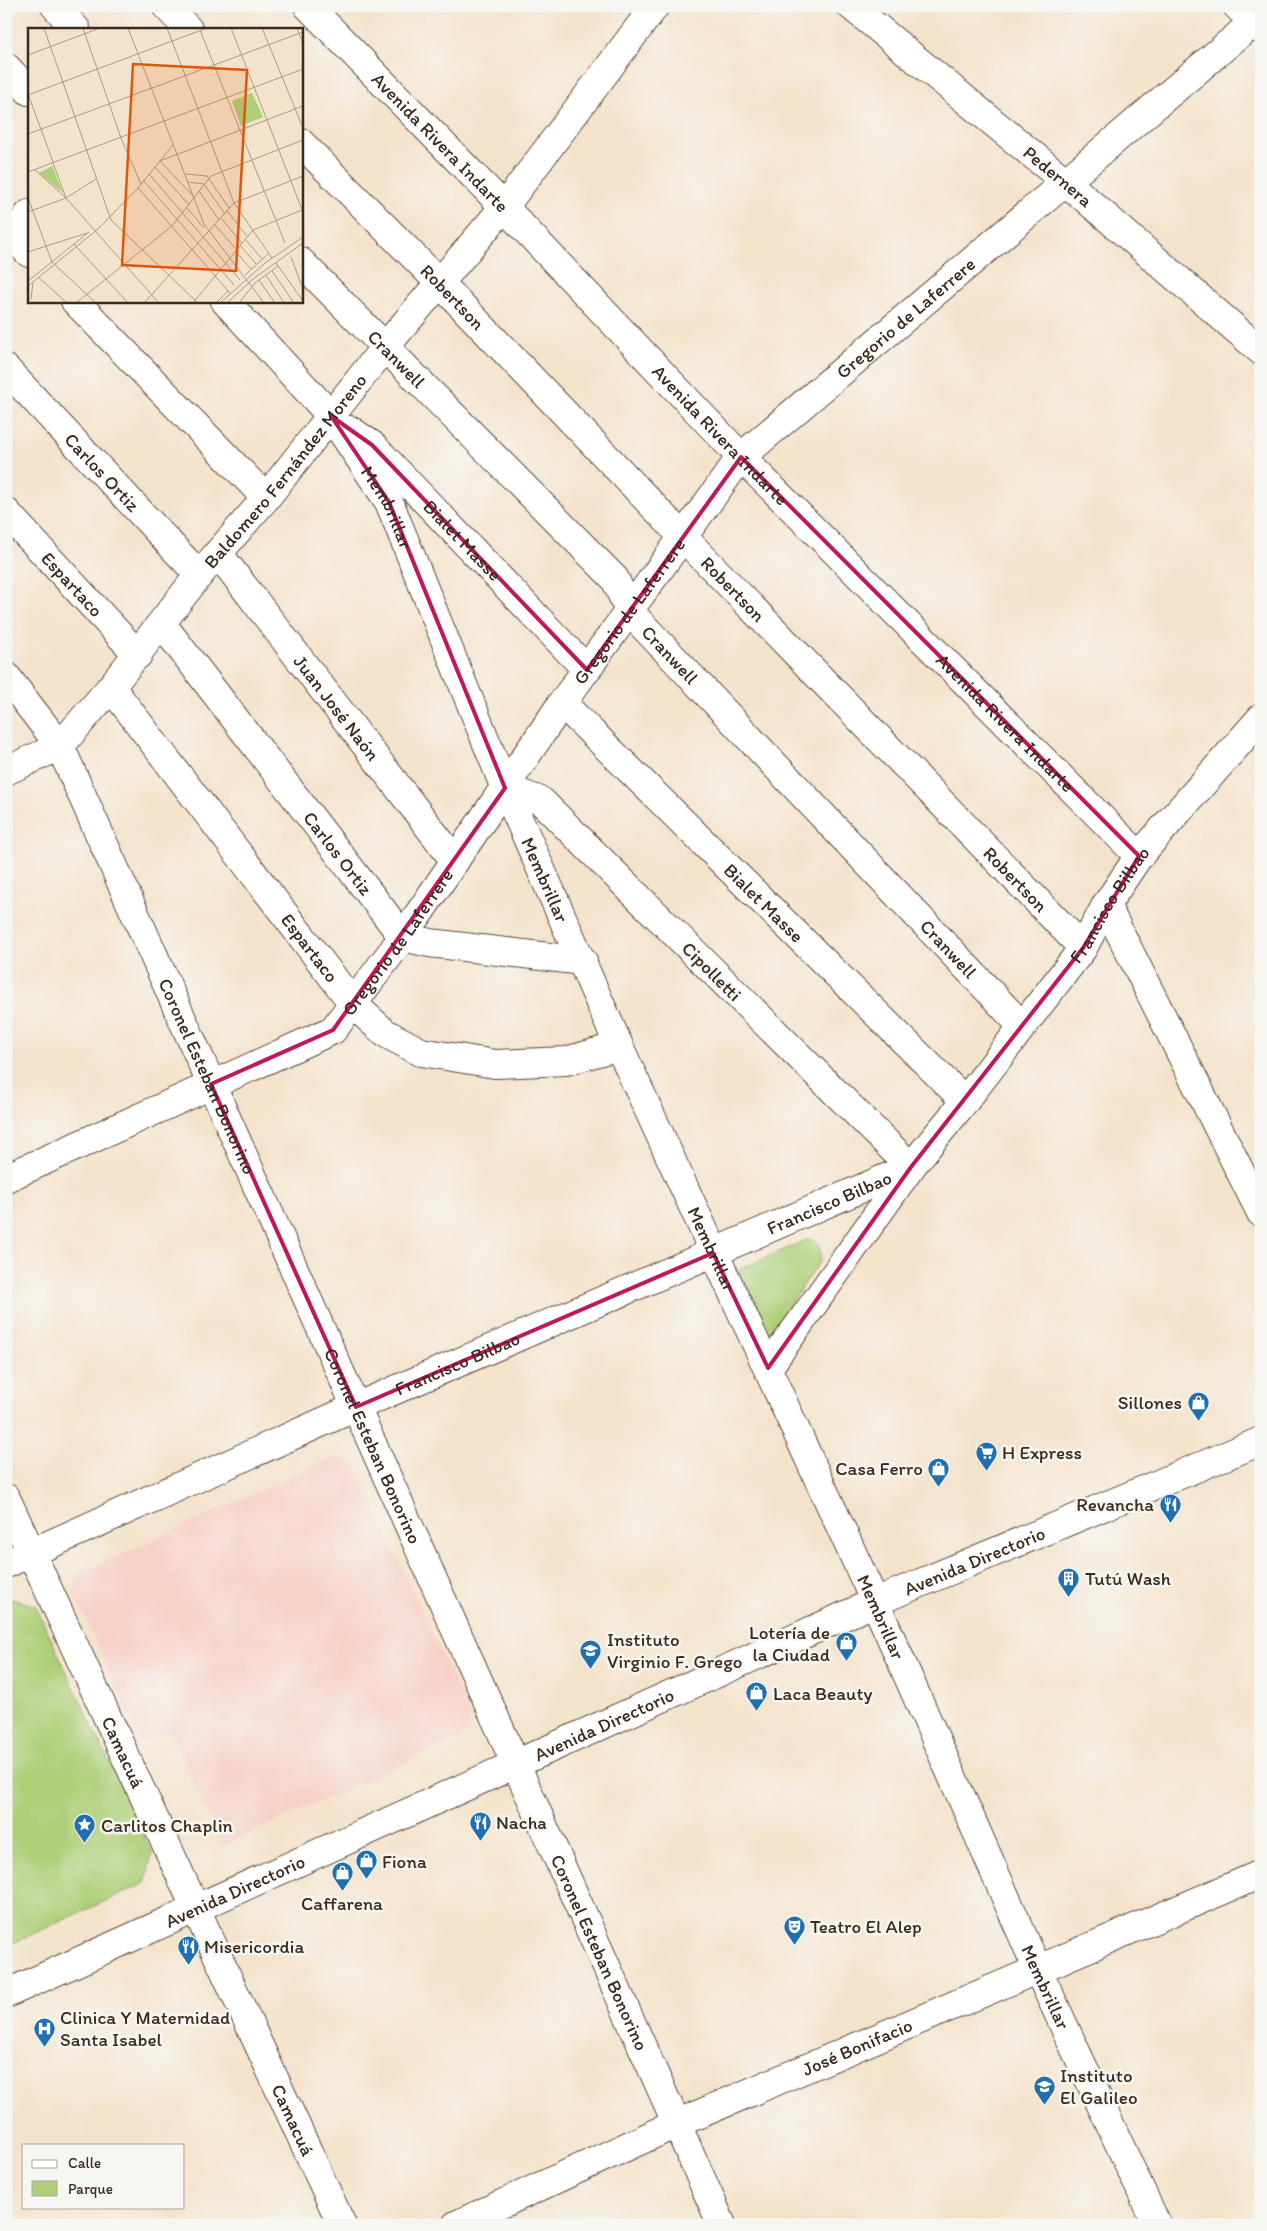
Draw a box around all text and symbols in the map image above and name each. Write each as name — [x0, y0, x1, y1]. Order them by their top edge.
inset map — [28, 28, 302, 302]
street label: Avenida Rivera Indarte — [367, 68, 514, 217]
street label: Pedernera — [1018, 141, 1097, 212]
street label: Gregorio de Laferrere — [831, 252, 980, 383]
street label: Robertson — [416, 259, 489, 335]
street label: Cranwell — [363, 325, 430, 393]
street label: Avenida Rivera Indarte — [647, 360, 793, 510]
street label: Baldomero Fernández Moreno — [199, 369, 372, 573]
street label: Carlos Ortiz — [60, 428, 145, 517]
street label: Membrillar — [356, 462, 418, 552]
street label: Bialet Masse — [418, 495, 506, 586]
street label: Gregorio de Laferrere — [568, 534, 690, 689]
street label: Espartaco — [36, 547, 108, 622]
street label: Robertson — [696, 551, 770, 627]
street label: Cranwell — [637, 621, 703, 689]
street label: Avenida Rivera Indarte — [931, 649, 1079, 797]
street label: Juan José Naón — [289, 650, 385, 766]
street label: Carlos Ortiz — [298, 807, 378, 900]
street label: Membrillar — [516, 834, 574, 926]
street label: Francisco Bilbao — [1065, 841, 1154, 968]
street label: Robertson — [978, 842, 1053, 917]
street label: Bialet Masse — [719, 858, 809, 947]
street label: Gregorio de Laferrere — [337, 864, 458, 1020]
street label: Espartaco — [276, 909, 343, 987]
street label: Cranwell — [915, 915, 982, 984]
street label: Cipolletti — [677, 937, 746, 1006]
street label: Coronel Esteban Bonorino — [153, 975, 261, 1178]
street label: Francisco Bilbao — [763, 1166, 895, 1240]
street label: Membrillar — [683, 1203, 741, 1295]
street label: Francisco Bilbao — [392, 1327, 523, 1401]
street label: Coronel Esteban Bonorino — [319, 1344, 427, 1547]
shop icon: Sillones — [1186, 1390, 1210, 1421]
place label: Sillones — [1118, 1391, 1182, 1414]
supermarket icon: H Express — [974, 1440, 998, 1471]
place label: H Express — [1002, 1441, 1082, 1464]
shop icon: Casa Ferro — [927, 1456, 951, 1487]
place label: Casa Ferro — [835, 1457, 923, 1480]
restaurant icon: Revancha — [1158, 1492, 1182, 1523]
place label: Revancha — [1076, 1493, 1154, 1516]
street label: Avenida Directorio — [901, 1521, 1049, 1601]
building icon: Tutú Wash — [1057, 1566, 1081, 1597]
place label: Tutú Wash — [1085, 1567, 1171, 1590]
street label: Membrillar — [852, 1571, 910, 1663]
place label: Lotería de la Ciudad — [749, 1621, 831, 1666]
place label: Instituto Virginio F. Grego — [607, 1628, 742, 1673]
shop icon: Lotería de la Ciudad — [834, 1631, 858, 1662]
school or university icon: Instituto Virginio F. Grego — [579, 1638, 603, 1669]
shop icon: Laca Beauty — [745, 1681, 769, 1712]
place label: Laca Beauty — [773, 1682, 873, 1705]
street label: Avenida Directorio — [531, 1683, 678, 1766]
street label: Camacuá — [97, 1713, 150, 1792]
restaurant icon: Nacha — [468, 1810, 492, 1841]
place label: Nacha — [496, 1811, 547, 1834]
place icon: Carlitos Chaplin — [73, 1813, 97, 1844]
place label: Carlitos Chaplin — [101, 1814, 233, 1837]
shop icon: Fiona — [354, 1849, 378, 1880]
street label: Avenida Directorio — [162, 1850, 309, 1933]
place label: Fiona — [382, 1850, 427, 1873]
street label: Coronel Esteban Bonorino — [546, 1851, 653, 2054]
shop icon: Caffarena — [330, 1860, 354, 1891]
place label: Caffarena — [301, 1892, 383, 1915]
theatre icon: Teatro El Alep — [782, 1914, 806, 1945]
place label: Teatro El Alep — [810, 1915, 922, 1938]
restaurant icon: Misericordia — [176, 1934, 200, 1965]
place label: Misericordia — [204, 1935, 304, 1958]
street label: Membrillar — [1016, 1941, 1075, 2033]
place label: Clinica Y Maternidad Santa Isabel — [60, 2006, 230, 2051]
street label: José Bonifacio — [799, 2013, 916, 2081]
hospital icon: Clinica Y Maternidad Santa Isabel — [32, 2016, 56, 2047]
place label: Instituto El Galileo — [1060, 2064, 1138, 2109]
school or university icon: Instituto El Galileo — [1032, 2074, 1056, 2105]
street label: Camacuá — [266, 2080, 319, 2160]
legend — [22, 2144, 185, 2208]
text: Calle — [68, 2154, 101, 2172]
text: Parque — [68, 2180, 113, 2198]

